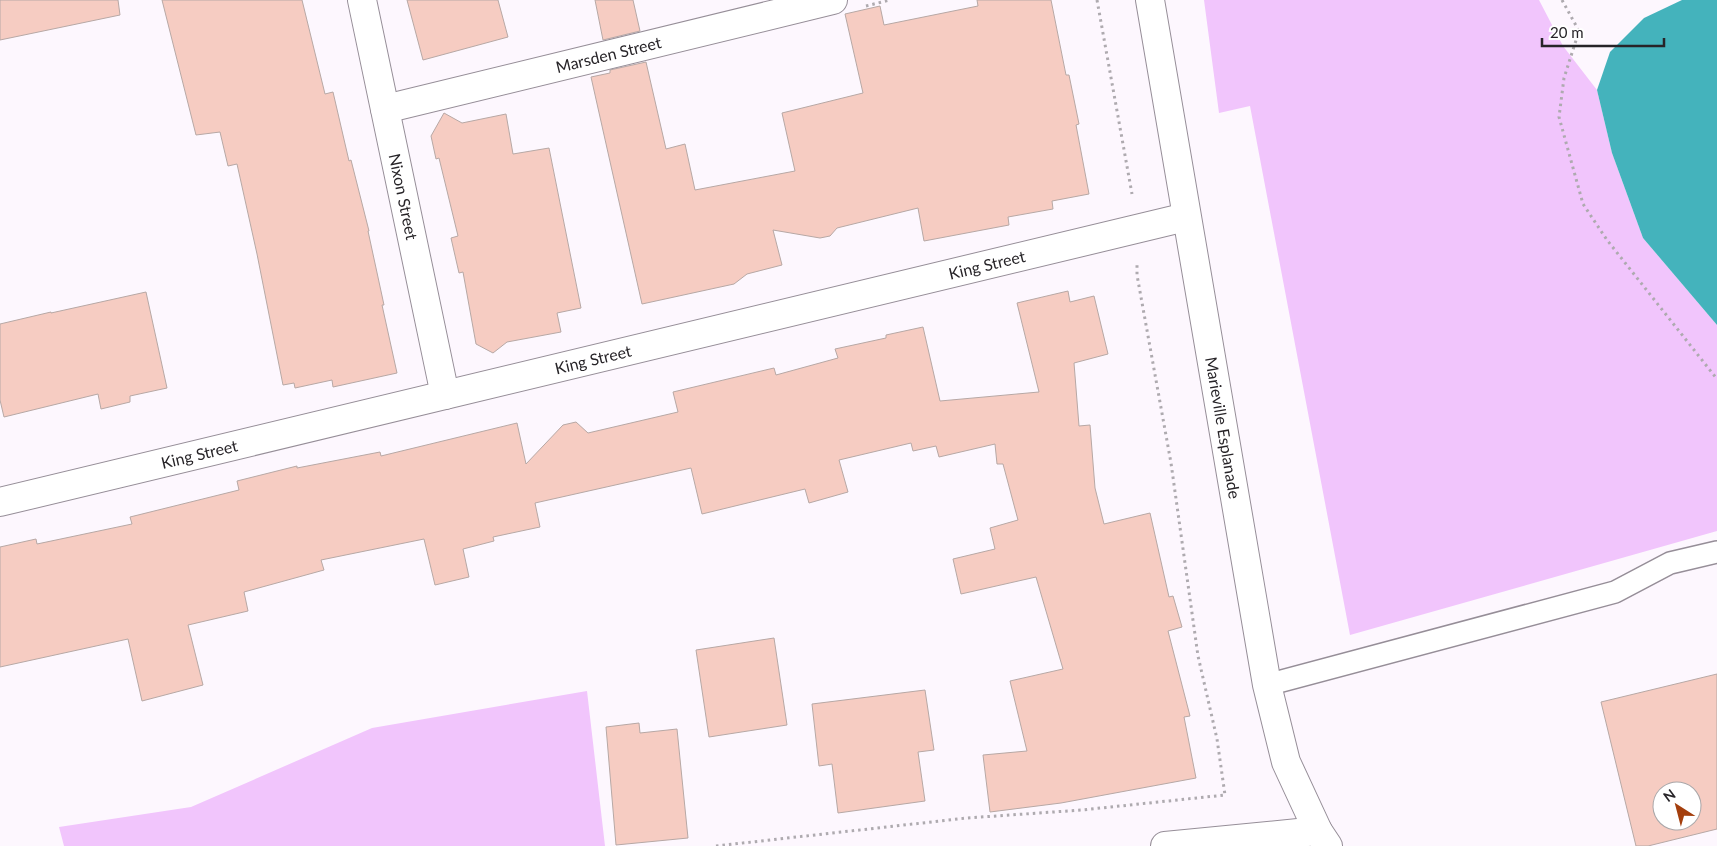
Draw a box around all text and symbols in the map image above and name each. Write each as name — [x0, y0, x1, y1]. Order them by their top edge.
scale bar — [1542, 15, 1664, 47]
text: 20 m — [1550, 23, 1584, 41]
street label: Marsden Street — [554, 32, 663, 76]
street label: Nixon Street — [385, 152, 422, 242]
street label: King Street — [947, 246, 1027, 283]
street label: King Street — [553, 341, 633, 377]
street label: Marieville Esplanade — [1202, 355, 1245, 500]
street label: King Street — [159, 435, 240, 472]
north arrow — [1652, 781, 1702, 831]
text: N — [1660, 785, 1678, 805]

